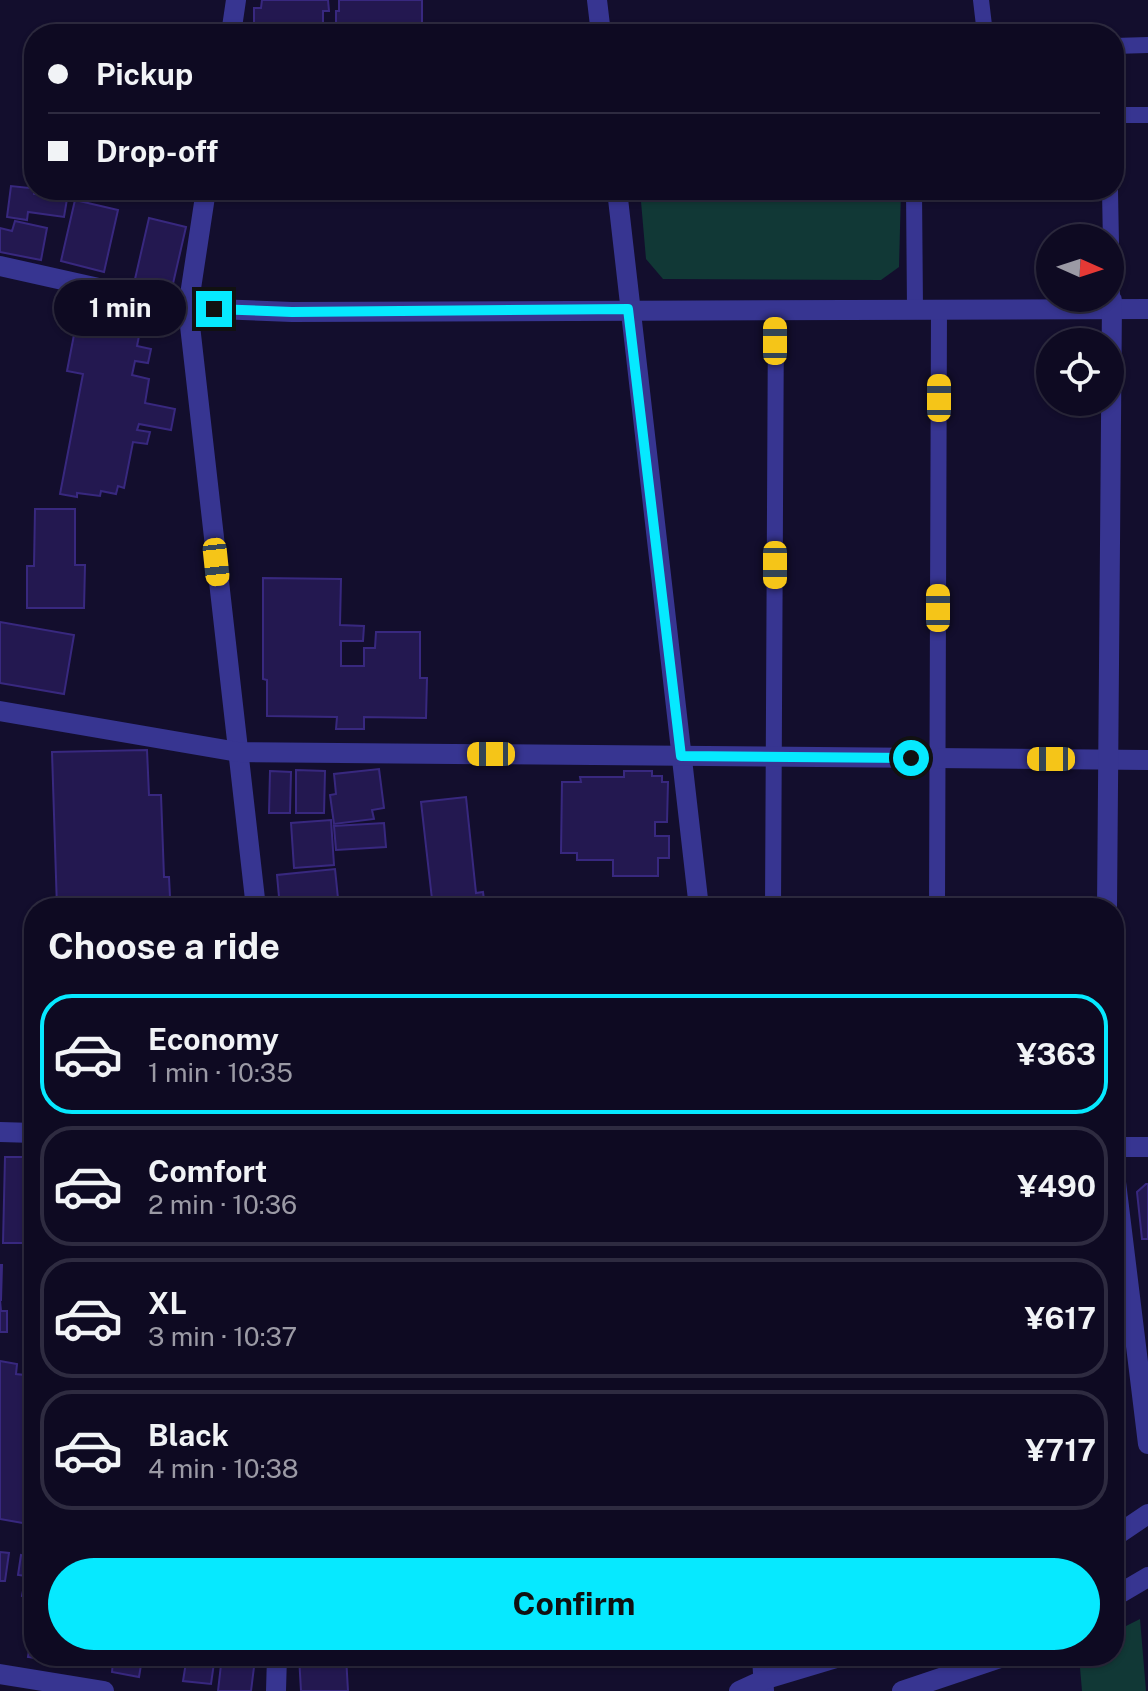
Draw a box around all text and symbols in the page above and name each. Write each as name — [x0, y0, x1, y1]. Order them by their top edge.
text: Pickup — [96, 56, 193, 92]
text: Drop-off — [96, 133, 218, 169]
north arrow — [1036, 224, 1124, 312]
map controls — [1036, 224, 1124, 416]
callout: 1 min — [54, 281, 186, 337]
route end — [196, 291, 232, 327]
text: 1 min — [89, 292, 151, 323]
car — [763, 317, 787, 365]
button: locate — [1036, 328, 1124, 416]
car — [927, 374, 951, 422]
car — [202, 537, 230, 587]
car — [763, 541, 787, 589]
car — [926, 584, 950, 632]
route start — [893, 740, 929, 776]
car — [467, 742, 515, 766]
car — [1027, 747, 1075, 771]
text: Choose a ride — [48, 925, 280, 967]
icon: car — [52, 1018, 124, 1090]
text: Economy — [148, 1021, 279, 1057]
text: ¥363 — [1017, 1036, 1096, 1072]
text: 1 min · 10:35 — [148, 1057, 293, 1088]
icon: car — [52, 1150, 124, 1222]
text: Comfort — [148, 1153, 267, 1189]
text: ¥490 — [1018, 1168, 1096, 1204]
text: 2 min · 10:36 — [148, 1189, 297, 1220]
icon: car — [52, 1282, 124, 1354]
text: XL — [148, 1285, 187, 1321]
text: ¥617 — [1025, 1300, 1096, 1336]
text: 3 min · 10:37 — [148, 1321, 297, 1352]
icon: car — [52, 1414, 124, 1486]
text: Black — [148, 1417, 229, 1453]
text: ¥717 — [1026, 1432, 1096, 1468]
text: 4 min · 10:38 — [148, 1453, 299, 1484]
button: Confirm — [48, 1558, 1100, 1650]

